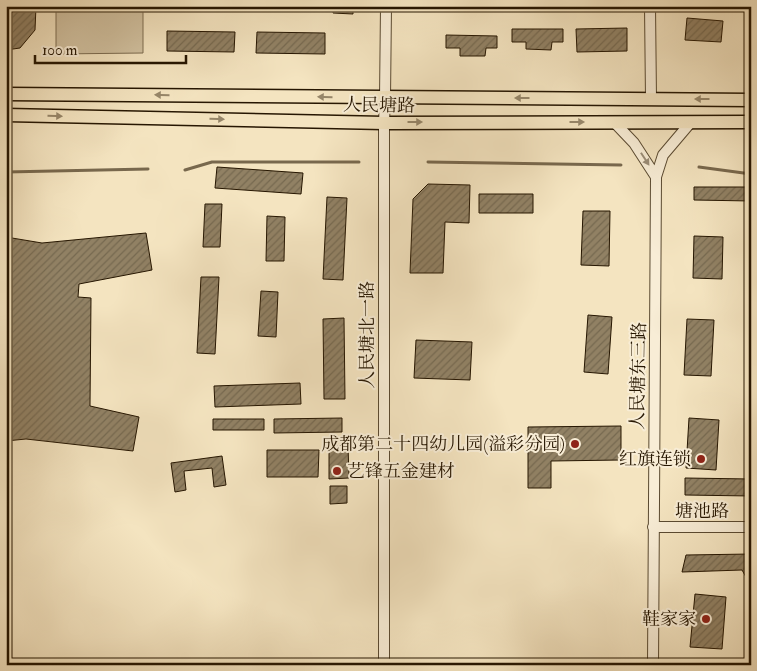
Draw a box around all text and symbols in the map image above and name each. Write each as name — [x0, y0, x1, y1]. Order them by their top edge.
scale bar — [35, 32, 186, 64]
text: 100 m — [42, 41, 78, 60]
one-way arrow — [154, 91, 170, 99]
one-way arrow — [316, 93, 332, 101]
street label: 人民塘路 — [343, 93, 415, 118]
one-way arrow — [514, 94, 530, 102]
one-way arrow — [694, 95, 710, 103]
one-way arrow — [47, 112, 63, 120]
one-way arrow — [210, 115, 226, 123]
one-way arrow — [407, 118, 423, 126]
one-way arrow — [570, 118, 586, 126]
one-way arrow — [641, 152, 650, 166]
street label: 人民塘北一路 — [356, 281, 379, 389]
street label: 人民塘东三路 — [626, 322, 651, 430]
place label: 成都第二十四幼儿园(溢彩分园) — [321, 433, 565, 456]
marker: 成都第二十四幼儿园(溢彩分园) — [569, 438, 581, 450]
place label: 红旗连锁 — [619, 448, 691, 471]
marker: 红旗连锁 — [695, 453, 707, 465]
place label: 艺锋五金建材 — [347, 460, 455, 483]
marker: 艺锋五金建材 — [331, 465, 343, 477]
street label: 塘池路 — [675, 500, 729, 523]
place label: 鞋家家 — [642, 608, 696, 631]
marker: 鞋家家 — [700, 613, 712, 625]

